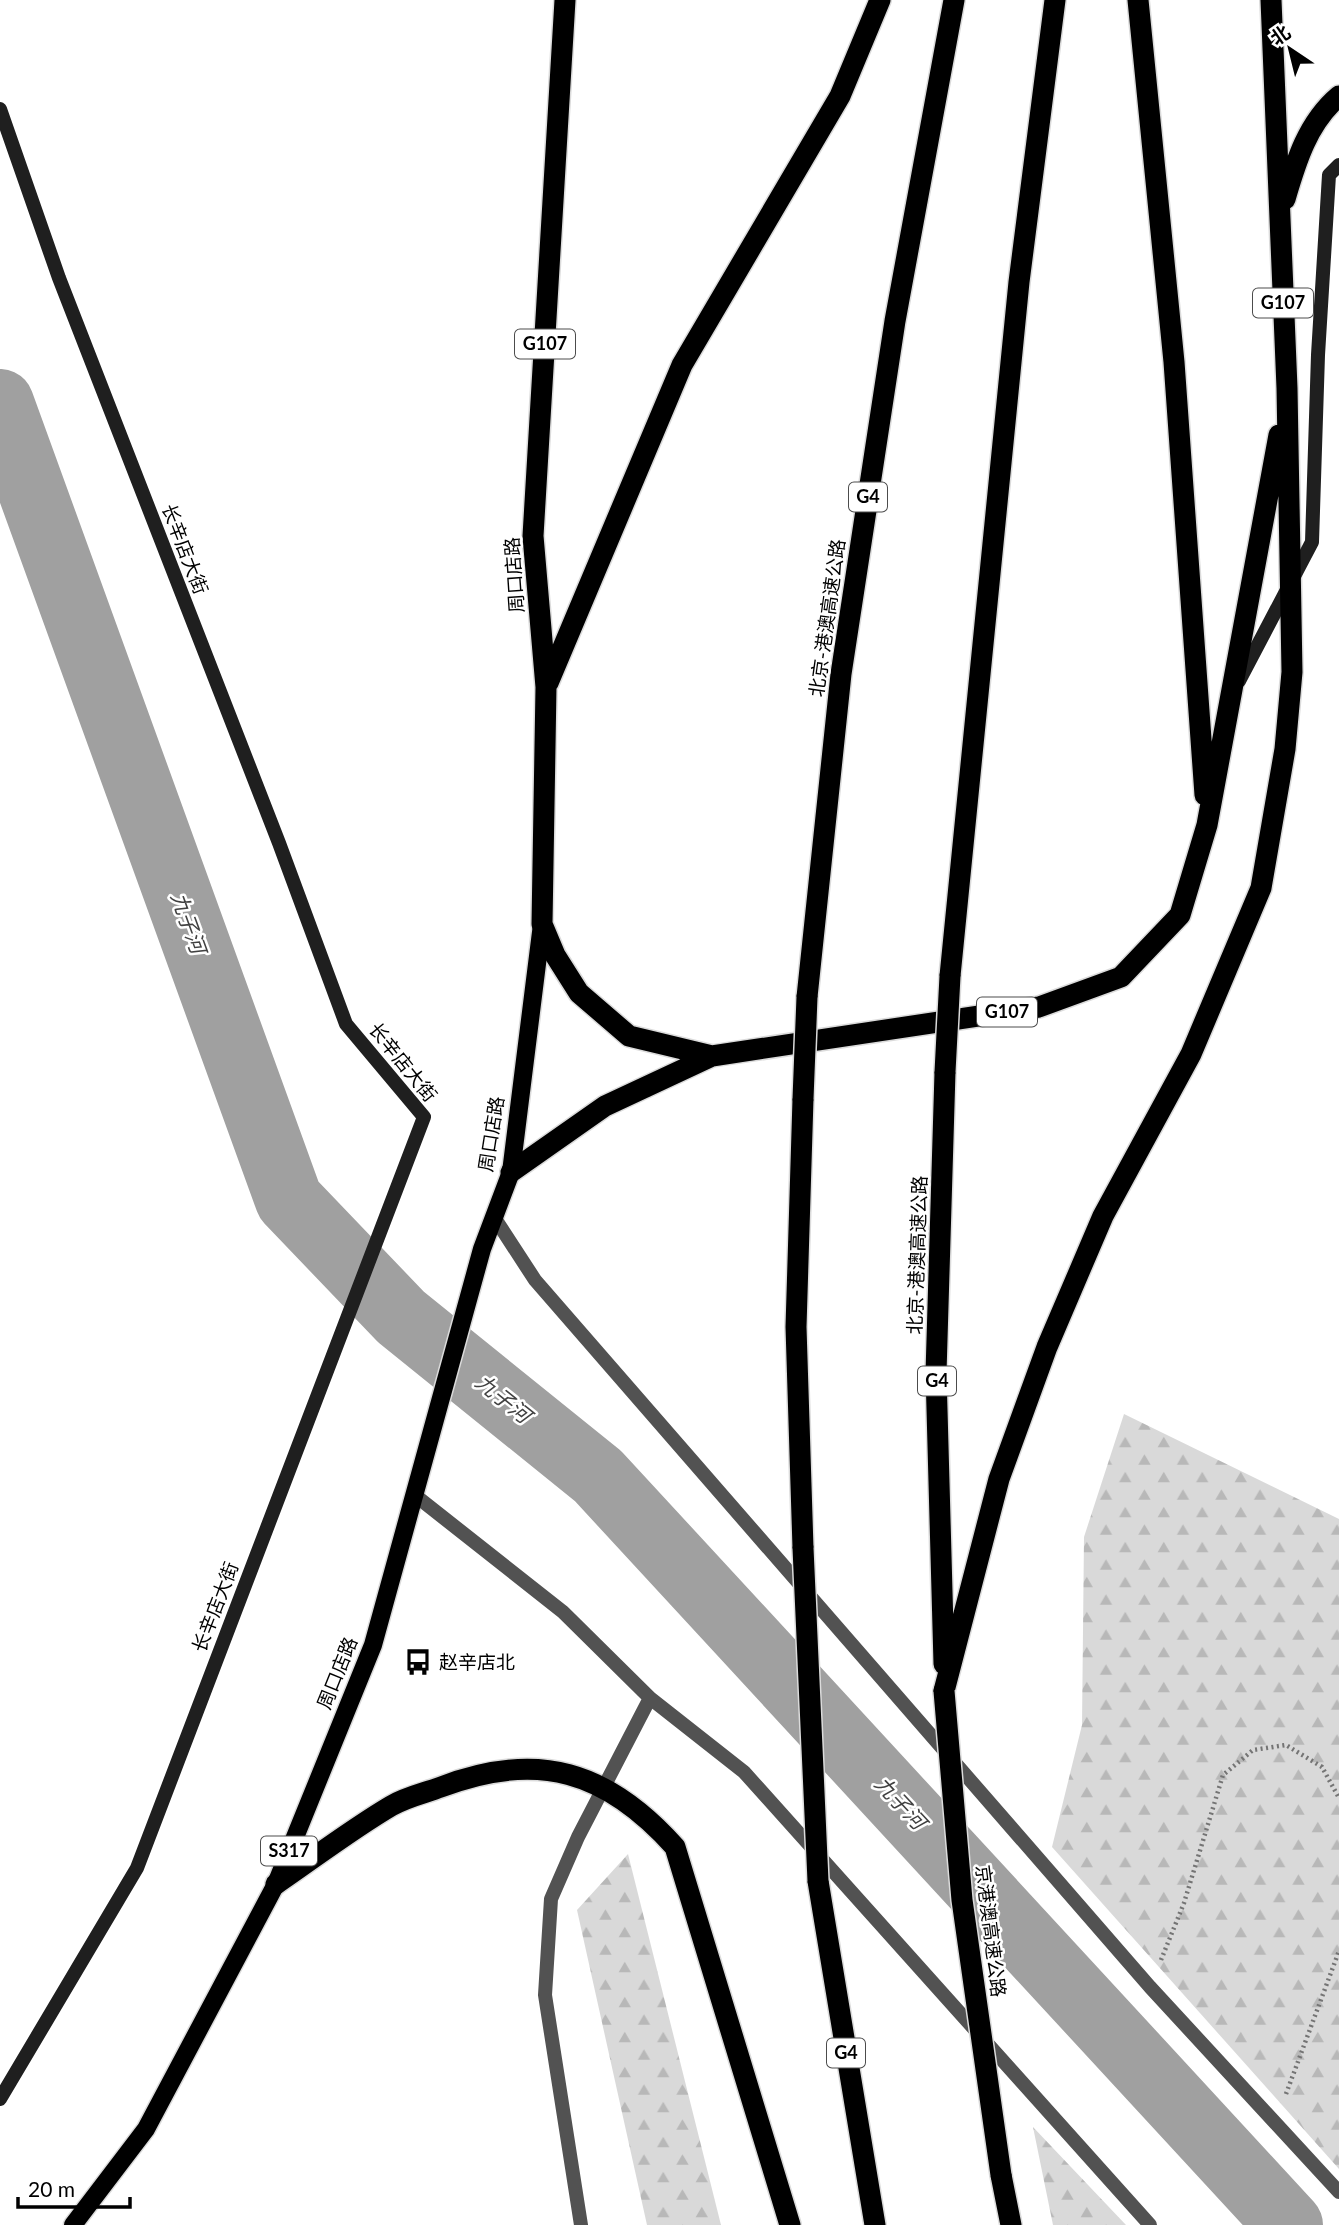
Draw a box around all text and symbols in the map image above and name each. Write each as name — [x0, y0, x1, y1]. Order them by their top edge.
north arrow — [1255, 14, 1325, 84]
text: 北 — [1266, 20, 1294, 50]
road number: G107 — [1253, 288, 1313, 318]
road number: G107 — [515, 330, 575, 358]
road number: G4 — [849, 482, 887, 512]
street label: 长辛店大街 — [158, 500, 213, 597]
street label: 周口店路 — [499, 536, 528, 614]
street label: 北京-港澳高速公路 — [804, 538, 849, 698]
water label: 九子河 — [167, 889, 213, 960]
road number: G107 — [977, 998, 1037, 1027]
street label: 长辛店大街 — [365, 1018, 442, 1106]
street label: 周口店路 — [473, 1095, 508, 1173]
street label: 北京-港澳高速公路 — [902, 1175, 931, 1335]
road number: G4 — [918, 1366, 956, 1396]
water label: 九子河 — [472, 1368, 539, 1430]
street label: 长辛店大街 — [187, 1558, 242, 1655]
street label: 周口店路 — [312, 1633, 361, 1712]
bus stop icon: 赵辛店北 — [403, 1647, 433, 1677]
place label: 赵辛店北 — [439, 1650, 515, 1673]
water label: 九子河 — [870, 1770, 934, 1836]
road number: S317 — [261, 1837, 317, 1866]
street label: 京港澳高速公路 — [972, 1864, 1011, 1998]
road number: G4 — [827, 2038, 865, 2068]
scale bar — [18, 2166, 130, 2210]
text: 20 m — [28, 2176, 75, 2201]

